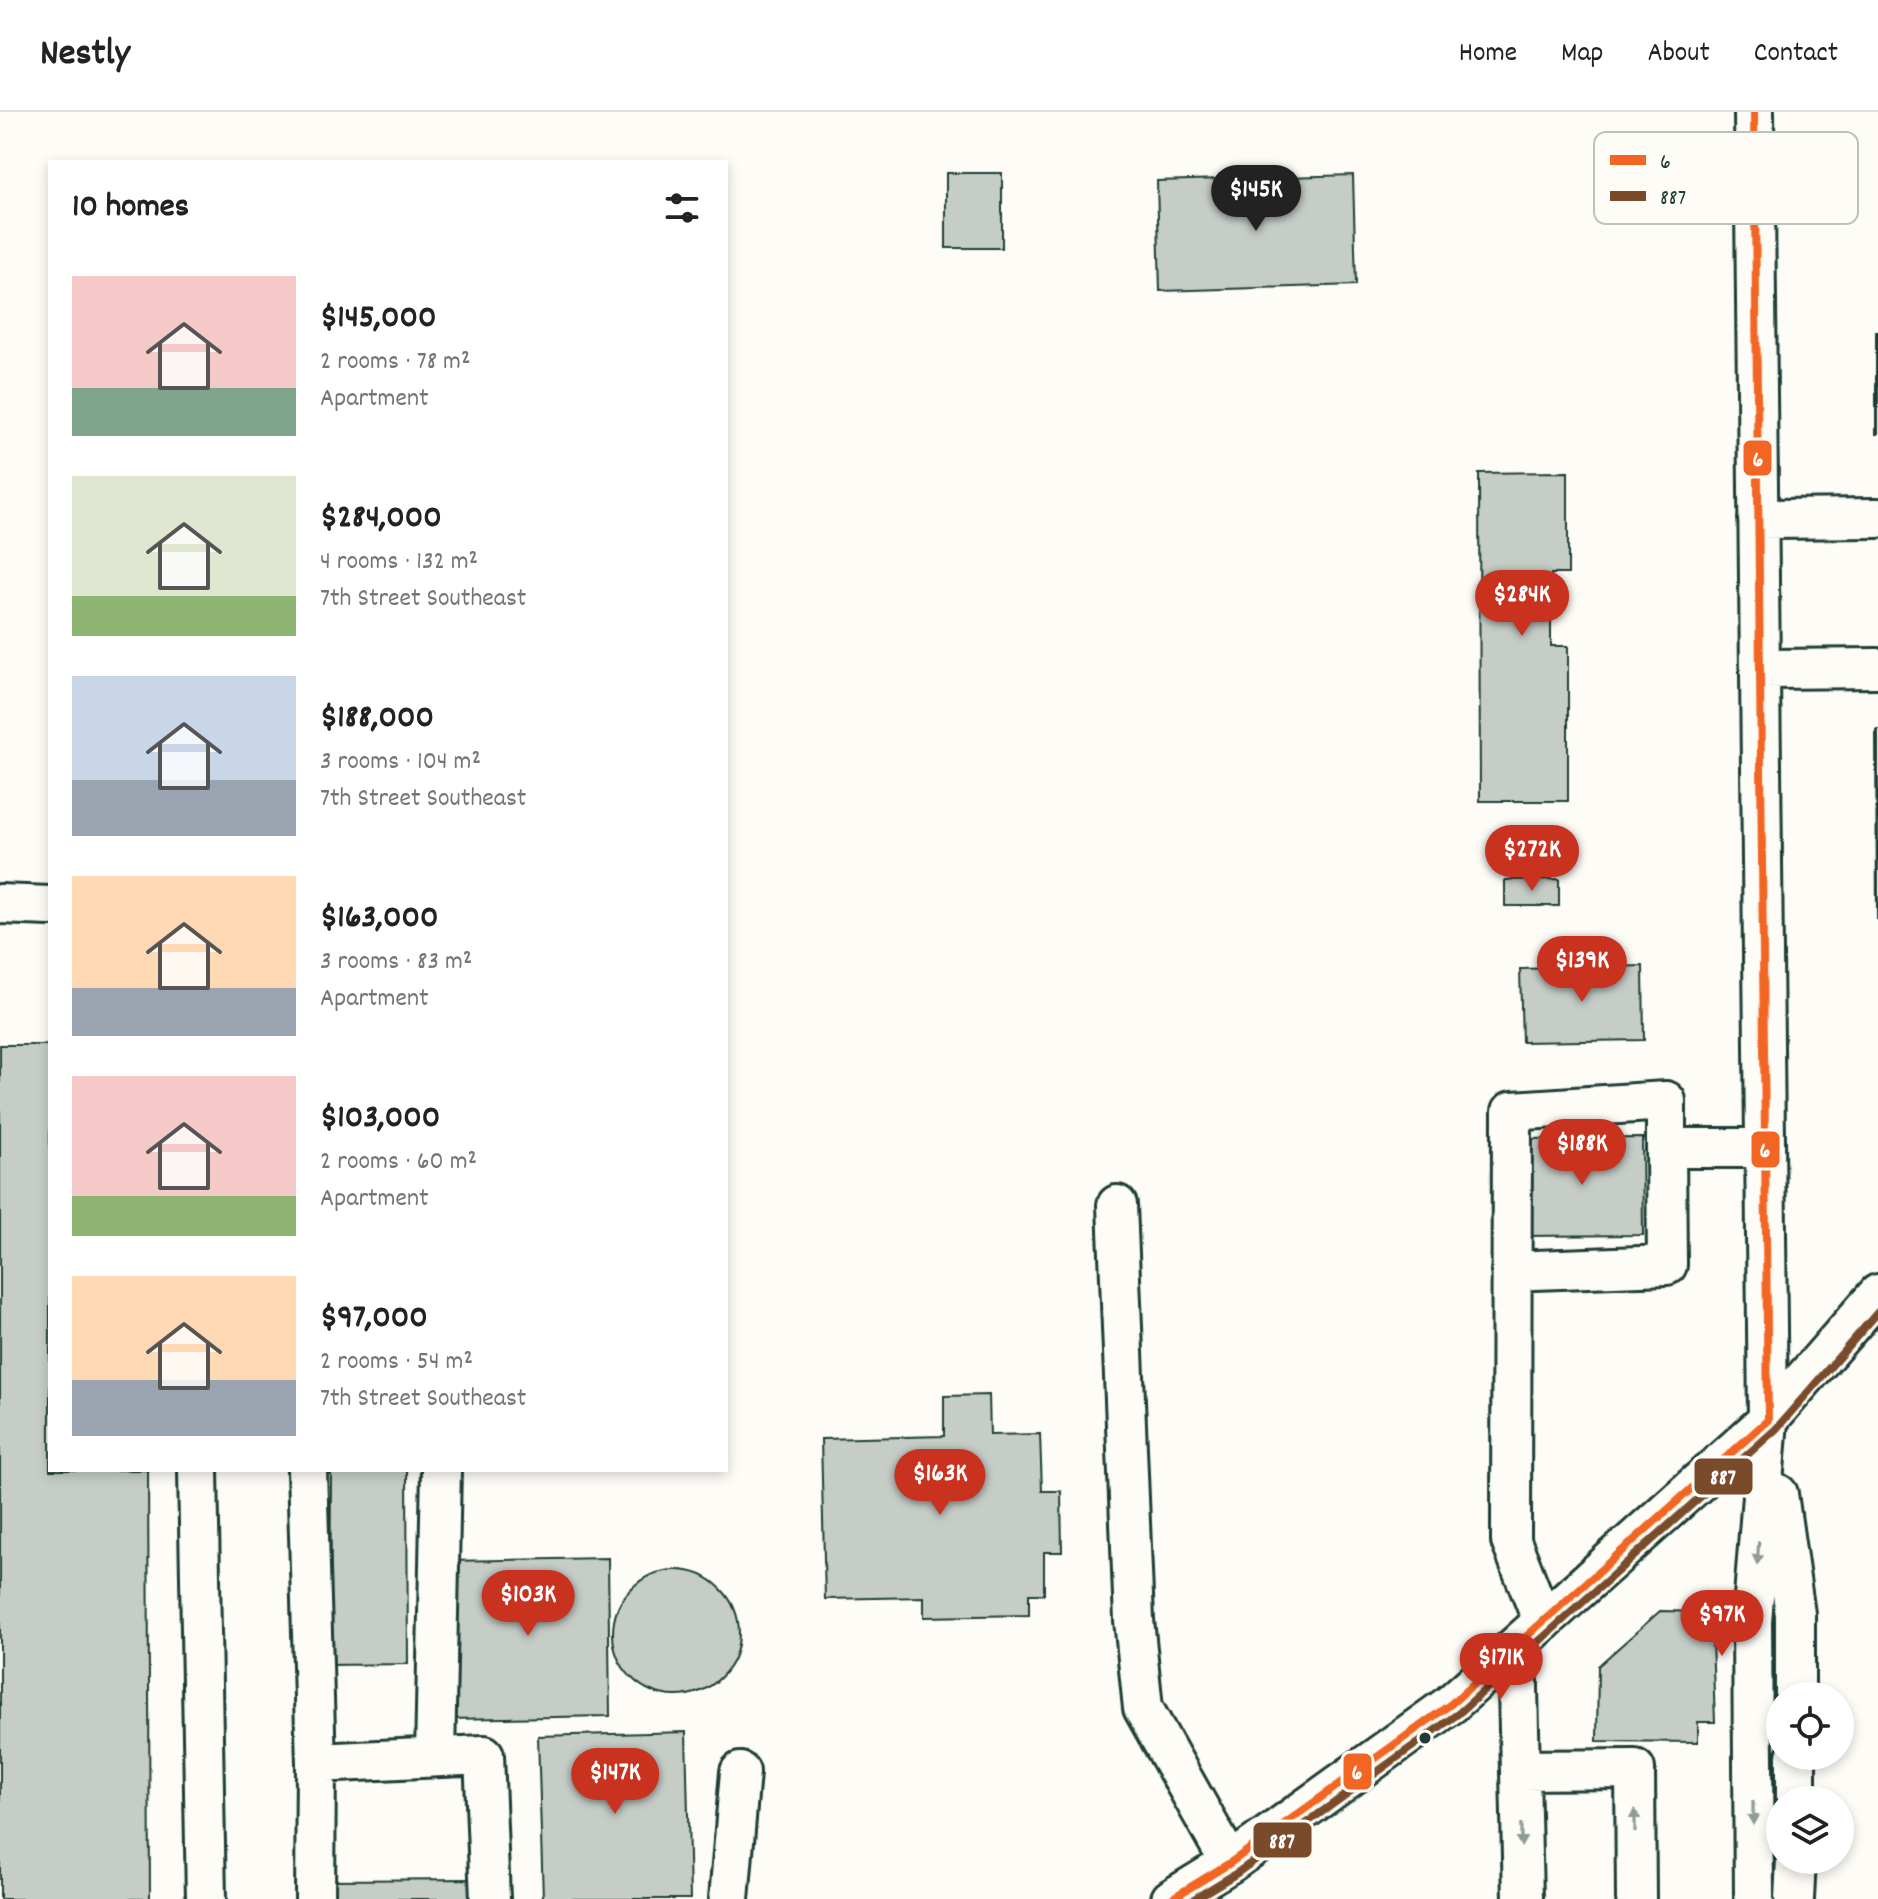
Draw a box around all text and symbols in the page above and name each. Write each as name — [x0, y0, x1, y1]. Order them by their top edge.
text: Nestly — [40, 28, 130, 83]
text: Home — [1459, 35, 1517, 75]
text: Map — [1561, 35, 1603, 75]
text: About — [1647, 35, 1710, 75]
text: Contact — [1754, 35, 1838, 75]
legend — [1594, 132, 1858, 224]
text: 6 — [1660, 148, 1671, 179]
pin: $145K — [1200, 165, 1312, 233]
text: $145K — [1229, 172, 1283, 209]
text: 10 homes — [72, 184, 189, 233]
text: 887 — [1660, 184, 1686, 215]
icon: filters — [660, 186, 704, 230]
text: $145,000 — [320, 295, 437, 344]
icon: home — [136, 308, 232, 404]
text: 2 rooms · 78 m² — [320, 344, 470, 381]
text: Apartment — [320, 381, 429, 418]
line badge: 6 — [1742, 439, 1773, 477]
text: 6 — [1753, 446, 1764, 477]
text: $284,000 — [320, 495, 442, 544]
icon: home — [136, 508, 232, 604]
text: 4 rooms · 132 m² — [320, 544, 478, 581]
pin: $284K — [1466, 570, 1578, 638]
text: $284K — [1493, 577, 1551, 614]
text: 7th Street Southeast — [320, 581, 526, 618]
text: $188,000 — [320, 695, 434, 744]
icon: home — [136, 708, 232, 804]
text: 3 rooms · 104 m² — [320, 744, 481, 781]
text: 7th Street Southeast — [320, 781, 526, 818]
pin: $272K — [1476, 825, 1588, 893]
text: $272K — [1503, 832, 1561, 869]
text: $163,000 — [320, 895, 439, 944]
icon: home — [136, 908, 232, 1004]
pin: $139K — [1526, 936, 1638, 1004]
text: $139K — [1555, 943, 1609, 980]
text: 3 rooms · 83 m² — [320, 944, 472, 981]
text: Apartment — [320, 981, 429, 1018]
text: $103,000 — [320, 1095, 440, 1144]
icon: home — [136, 1108, 232, 1204]
pin: $188K — [1526, 1119, 1638, 1187]
text: $188K — [1556, 1126, 1608, 1163]
line badge: 6 — [1750, 1130, 1781, 1169]
text: 6 — [1760, 1137, 1771, 1168]
text: 2 rooms · 60 m² — [320, 1144, 477, 1181]
text: Apartment — [320, 1181, 429, 1218]
text: $97,000 — [320, 1295, 428, 1344]
icon: home — [136, 1308, 232, 1404]
text: 2 rooms · 54 m² — [320, 1344, 473, 1381]
text: 7th Street Southeast — [320, 1381, 526, 1418]
pin: $163K — [884, 1449, 996, 1517]
text: $163K — [912, 1456, 968, 1493]
line badge: 887 — [1693, 1457, 1754, 1496]
text: 887 — [1710, 1464, 1737, 1495]
one-way arrow — [1751, 1541, 1764, 1566]
pin: $103K — [472, 1570, 584, 1638]
text: $103K — [500, 1577, 556, 1614]
pin: $97K — [1675, 1590, 1769, 1658]
text: $97K — [1698, 1597, 1746, 1634]
pin: $171K — [1445, 1633, 1557, 1701]
text: $171K — [1478, 1640, 1524, 1677]
map controls — [1766, 1682, 1854, 1874]
button: locate — [1766, 1682, 1854, 1770]
unlabelled marker — [1417, 1730, 1433, 1746]
pin: $147K — [559, 1748, 671, 1816]
line badge: 6 — [1342, 1752, 1373, 1791]
text: $147K — [589, 1755, 641, 1792]
text: 6 — [1352, 1759, 1363, 1790]
button: layers — [1766, 1786, 1854, 1874]
one-way arrow — [1747, 1801, 1759, 1826]
one-way arrow — [1629, 1808, 1641, 1833]
line badge: 887 — [1252, 1821, 1313, 1859]
one-way arrow — [1515, 1823, 1528, 1848]
text: 887 — [1269, 1828, 1296, 1859]

